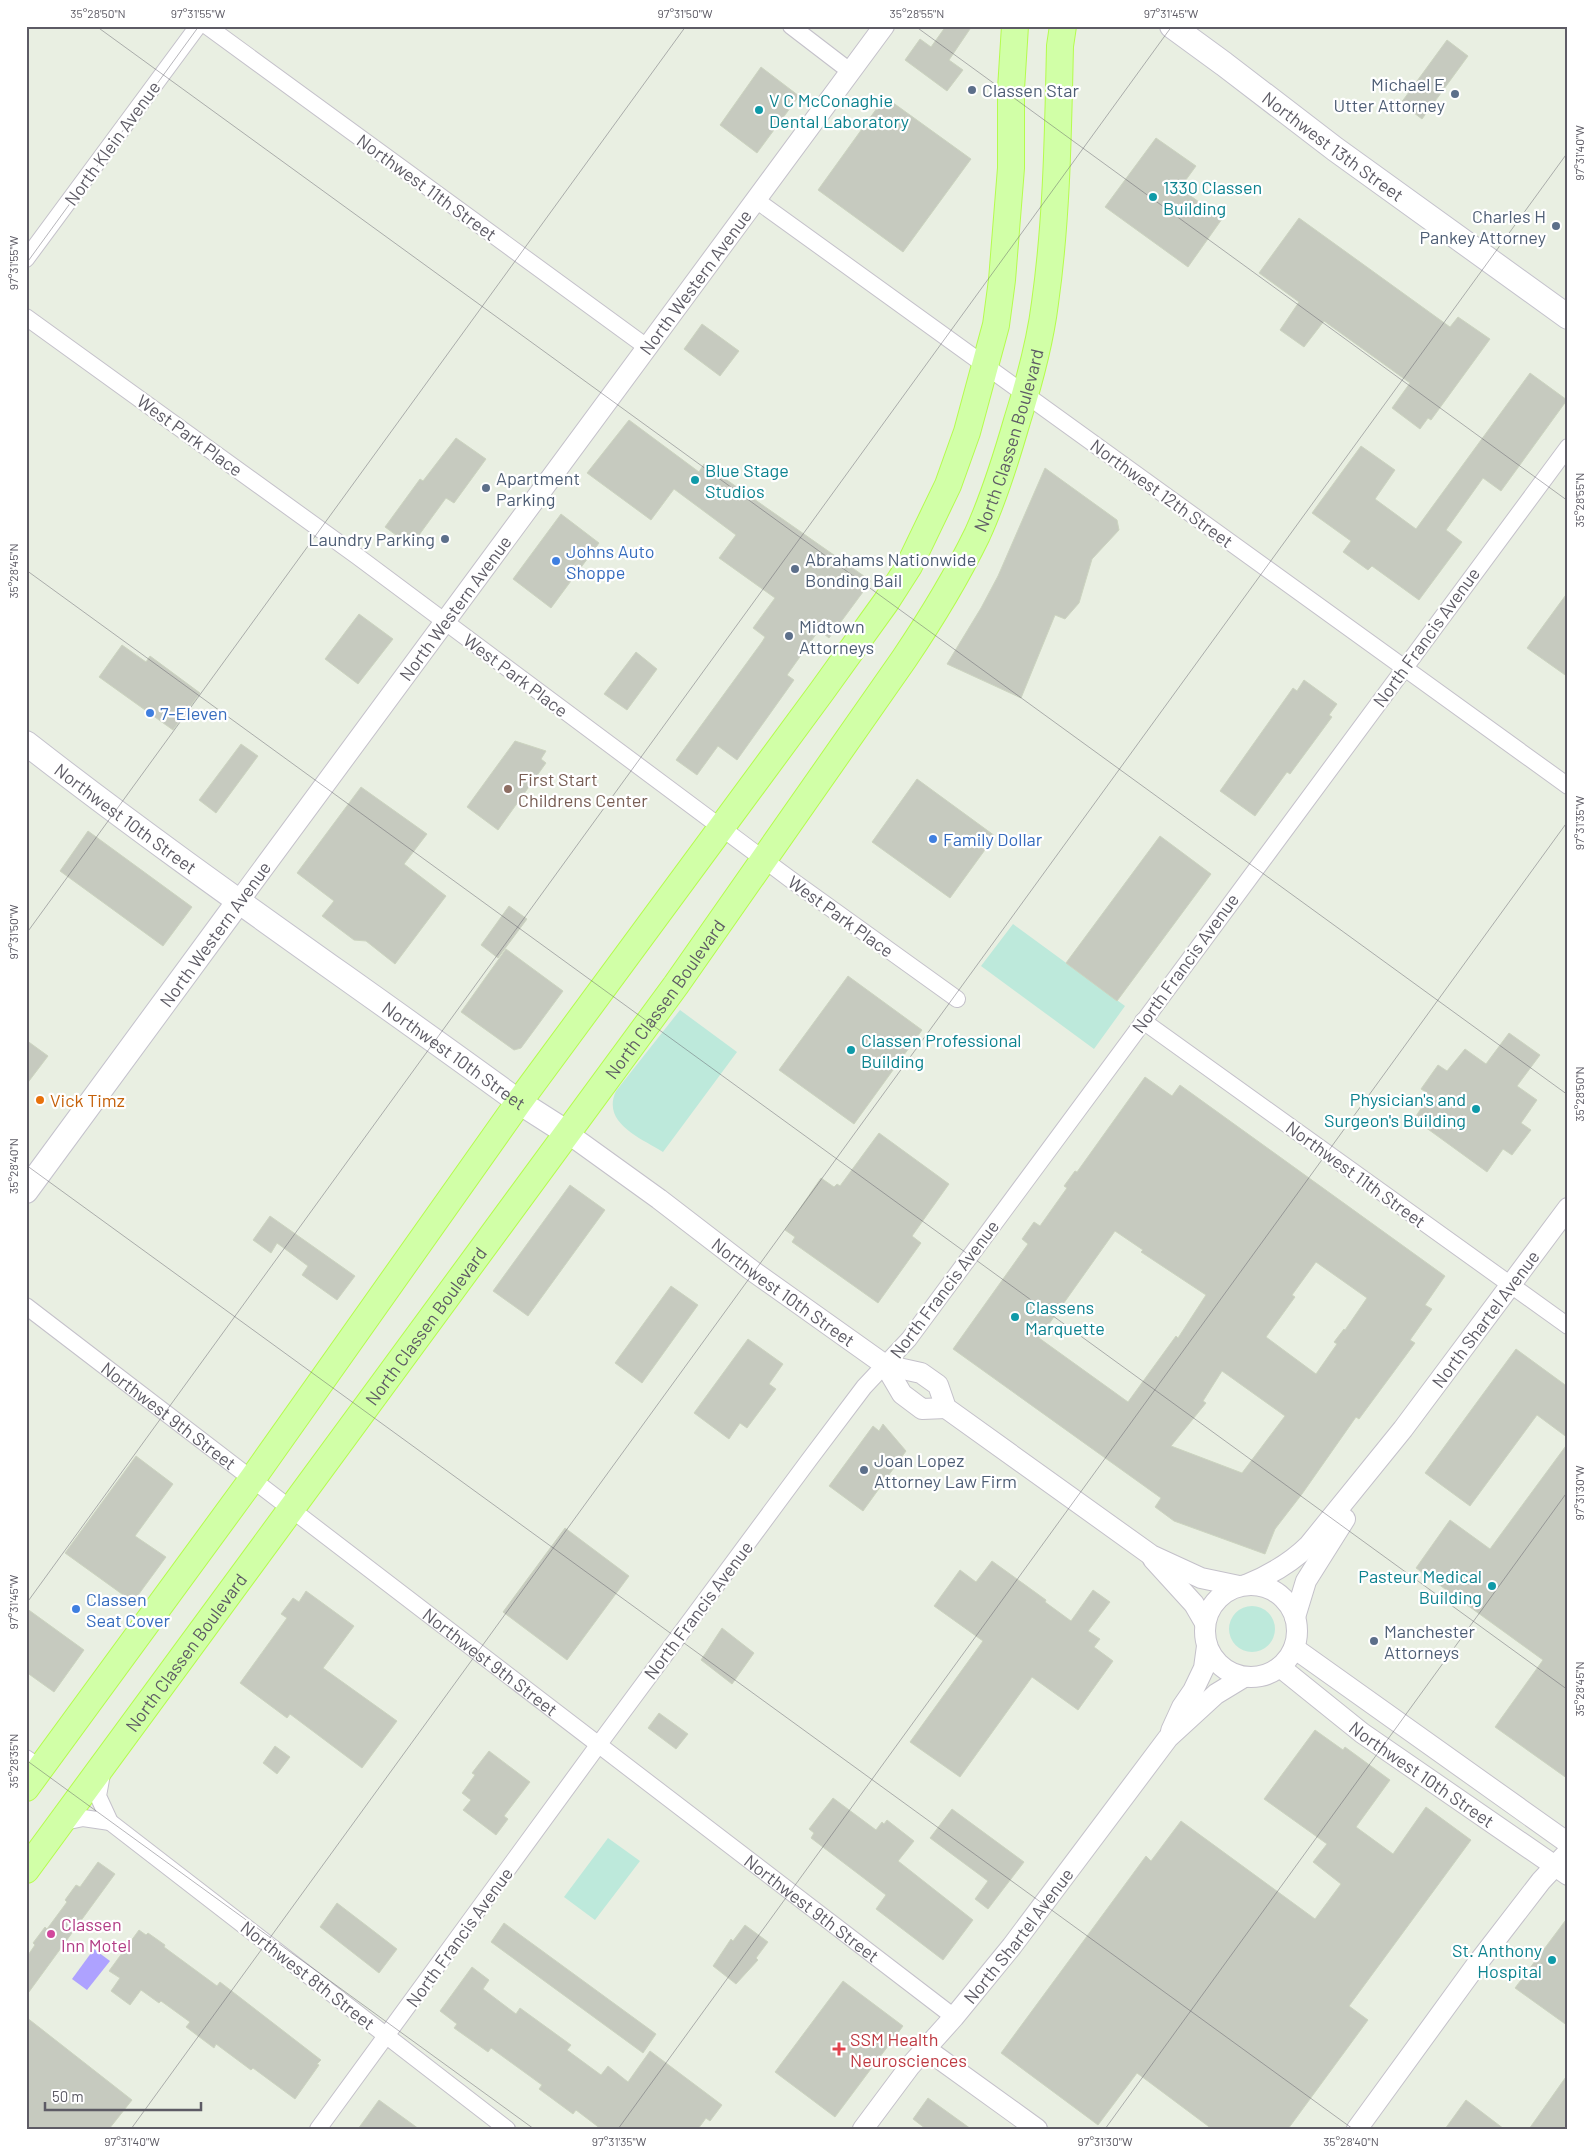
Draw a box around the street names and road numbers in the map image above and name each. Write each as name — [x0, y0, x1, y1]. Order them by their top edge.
street label: North Klein Avenue — [59, 76, 165, 210]
street label: Northwest 13th Street — [1258, 86, 1408, 206]
street label: Northwest 11th Street — [353, 129, 501, 245]
street label: North Western Avenue — [635, 205, 756, 359]
street label: North Classen Boulevard — [969, 346, 1048, 535]
street label: West Park Place — [133, 389, 247, 481]
street label: Northwest 12th Street — [1086, 434, 1238, 552]
street label: North Western Avenue — [394, 531, 516, 685]
street label: North Francis Avenue — [1368, 563, 1484, 711]
street label: West Park Place — [459, 629, 573, 721]
street label: Northwest 10th Street — [50, 758, 201, 878]
street label: North Western Avenue — [155, 857, 275, 1011]
street label: West Park Place — [784, 870, 898, 962]
street label: North Francis Avenue — [1127, 889, 1243, 1037]
street label: North Classen Boulevard — [600, 915, 729, 1083]
street label: Northwest 10th Street — [378, 996, 530, 1114]
street label: Northwest 11th Street — [1282, 1116, 1430, 1232]
street label: North Francis Avenue — [885, 1216, 1003, 1362]
street label: Northwest 10th Street — [708, 1233, 859, 1351]
street label: North Classen Boulevard — [360, 1242, 491, 1409]
street label: North Shartel Avenue — [1427, 1246, 1544, 1392]
street label: Northwest 9th Street — [97, 1357, 241, 1474]
street label: North Francis Avenue — [639, 1537, 757, 1683]
street label: North Classen Boulevard — [120, 1569, 251, 1736]
street label: Northwest 9th Street — [418, 1603, 562, 1720]
street label: Northwest 10th Street — [1345, 1716, 1499, 1832]
street label: Northwest 9th Street — [740, 1849, 884, 1967]
street label: North Francis Avenue — [401, 1863, 517, 2011]
street label: North Shartel Avenue — [959, 1864, 1078, 2008]
street label: Northwest 8th Street — [237, 1916, 379, 2034]

